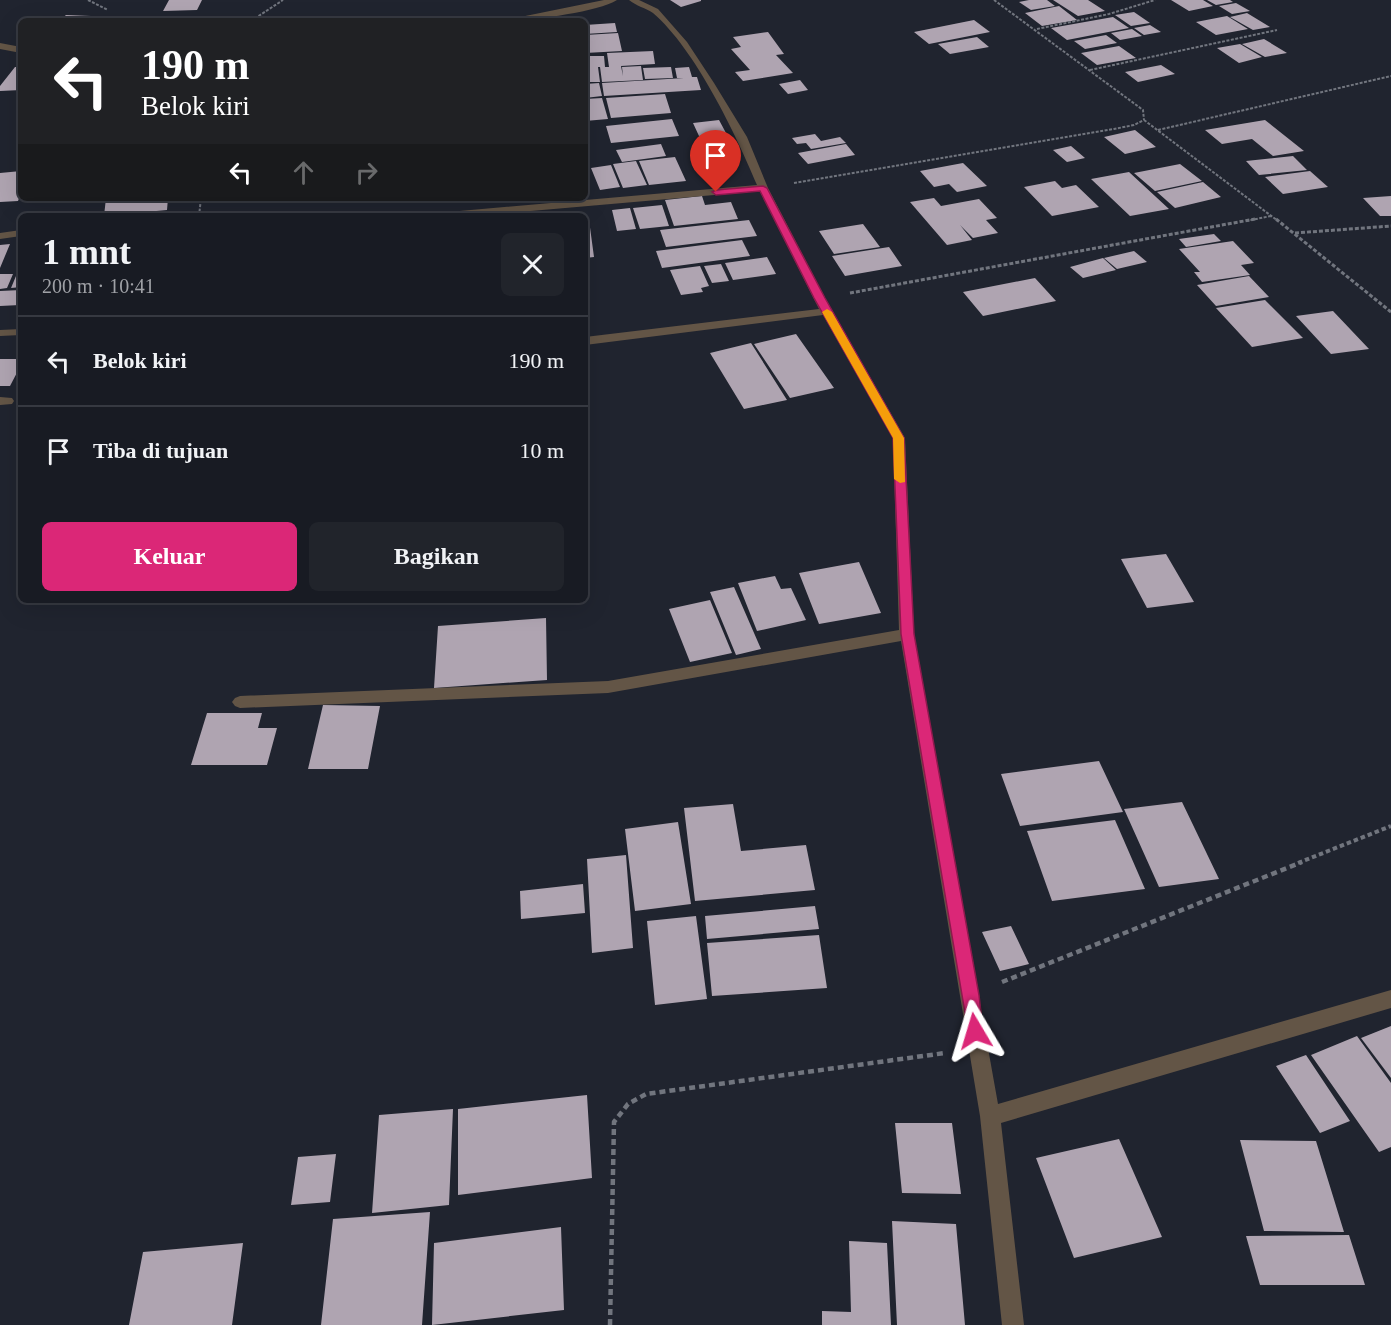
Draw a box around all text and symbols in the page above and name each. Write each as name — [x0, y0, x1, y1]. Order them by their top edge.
icon: left — [42, 42, 120, 120]
text: 190 m — [141, 42, 250, 88]
text: Belok kiri — [141, 91, 250, 121]
pin — [690, 130, 741, 192]
icon: arrive — [699, 139, 732, 172]
icon: left — [224, 156, 257, 189]
icon: ahead — [287, 156, 320, 189]
icon: right — [350, 156, 383, 189]
text: 1 mnt — [42, 232, 131, 272]
button: close — [501, 233, 564, 296]
text: 200 m · 10:41 — [42, 275, 155, 297]
icon: left — [42, 345, 75, 378]
text: Belok kiri — [93, 348, 187, 373]
text: 190 m — [508, 348, 564, 373]
icon: arrive — [42, 435, 75, 468]
text: Tiba di tujuan — [93, 438, 228, 463]
text: 10 m — [519, 438, 564, 463]
button: Keluar — [42, 522, 297, 591]
button: Bagikan — [309, 522, 564, 591]
position arrow — [943, 999, 1007, 1063]

